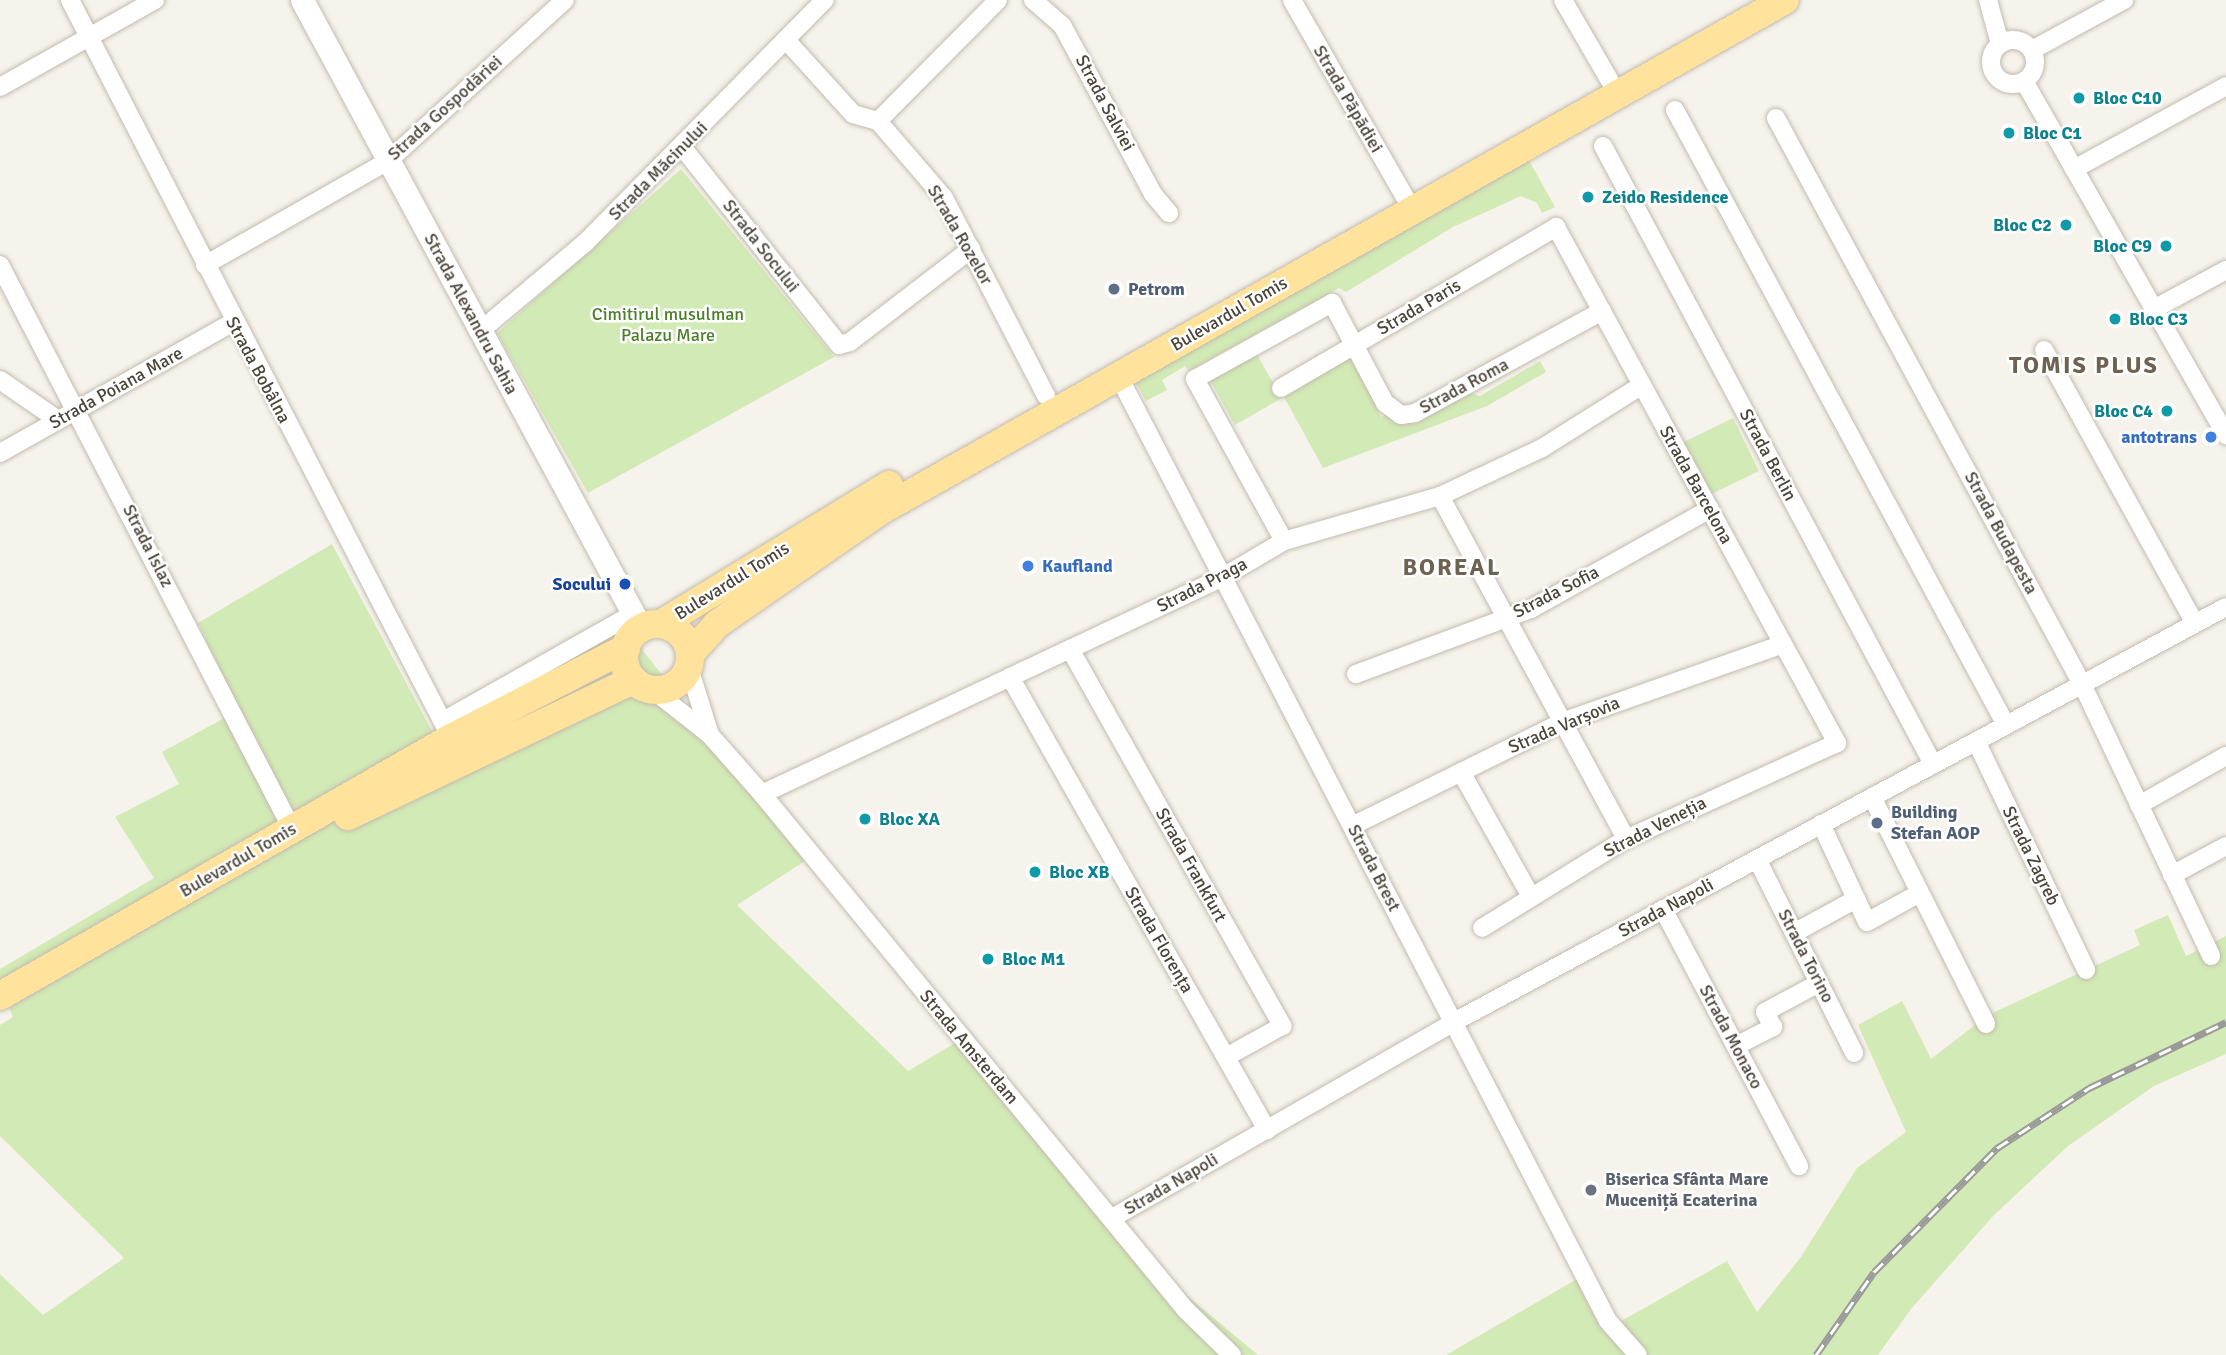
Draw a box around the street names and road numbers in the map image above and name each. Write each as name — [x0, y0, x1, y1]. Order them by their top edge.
street label: Strada Păpădiei — [1309, 42, 1387, 156]
street label: Strada Gospodăriei — [383, 51, 507, 165]
street label: Strada Salviei — [1071, 51, 1139, 155]
street label: Strada Măcinului — [604, 117, 712, 225]
street label: Strada Rozelor — [923, 181, 997, 289]
street label: Strada Socului — [718, 195, 804, 297]
street label: Strada Alexandru Sahia — [419, 230, 523, 398]
street label: Bulevardul Tomis — [1167, 272, 1291, 356]
street label: Strada Paris — [1373, 274, 1465, 340]
street label: Strada Bobâlna — [221, 313, 295, 427]
street label: Strada Poiana Mare — [45, 342, 187, 434]
street label: Strada Roma — [1416, 353, 1512, 419]
street label: Strada Berlin — [1735, 405, 1801, 505]
street label: Strada Barcelona — [1655, 422, 1737, 548]
street label: Strada Budapesta — [1960, 468, 2042, 598]
street label: Strada Islaz — [118, 501, 178, 591]
street label: Bulevardul Tomis — [671, 537, 793, 625]
street label: Strada Praga — [1153, 553, 1251, 617]
street label: Strada Sofia — [1510, 561, 1602, 623]
street label: Strada Varșovia — [1505, 692, 1623, 758]
street label: Strada Veneția — [1600, 792, 1710, 862]
street label: Strada Zagreb — [1998, 803, 2064, 909]
street label: Strada Frankfurt — [1151, 804, 1231, 926]
street label: Bulevardul Tomis — [176, 818, 300, 902]
street label: Strada Brest — [1343, 821, 1405, 915]
street label: Strada Napoli — [1615, 874, 1717, 942]
street label: Strada Florența — [1120, 883, 1198, 997]
street label: Strada Torino — [1773, 906, 1839, 1006]
street label: Strada Monaco — [1694, 981, 1768, 1093]
street label: Strada Amsterdam — [915, 986, 1023, 1108]
street label: Strada Napoli — [1120, 1148, 1222, 1220]

